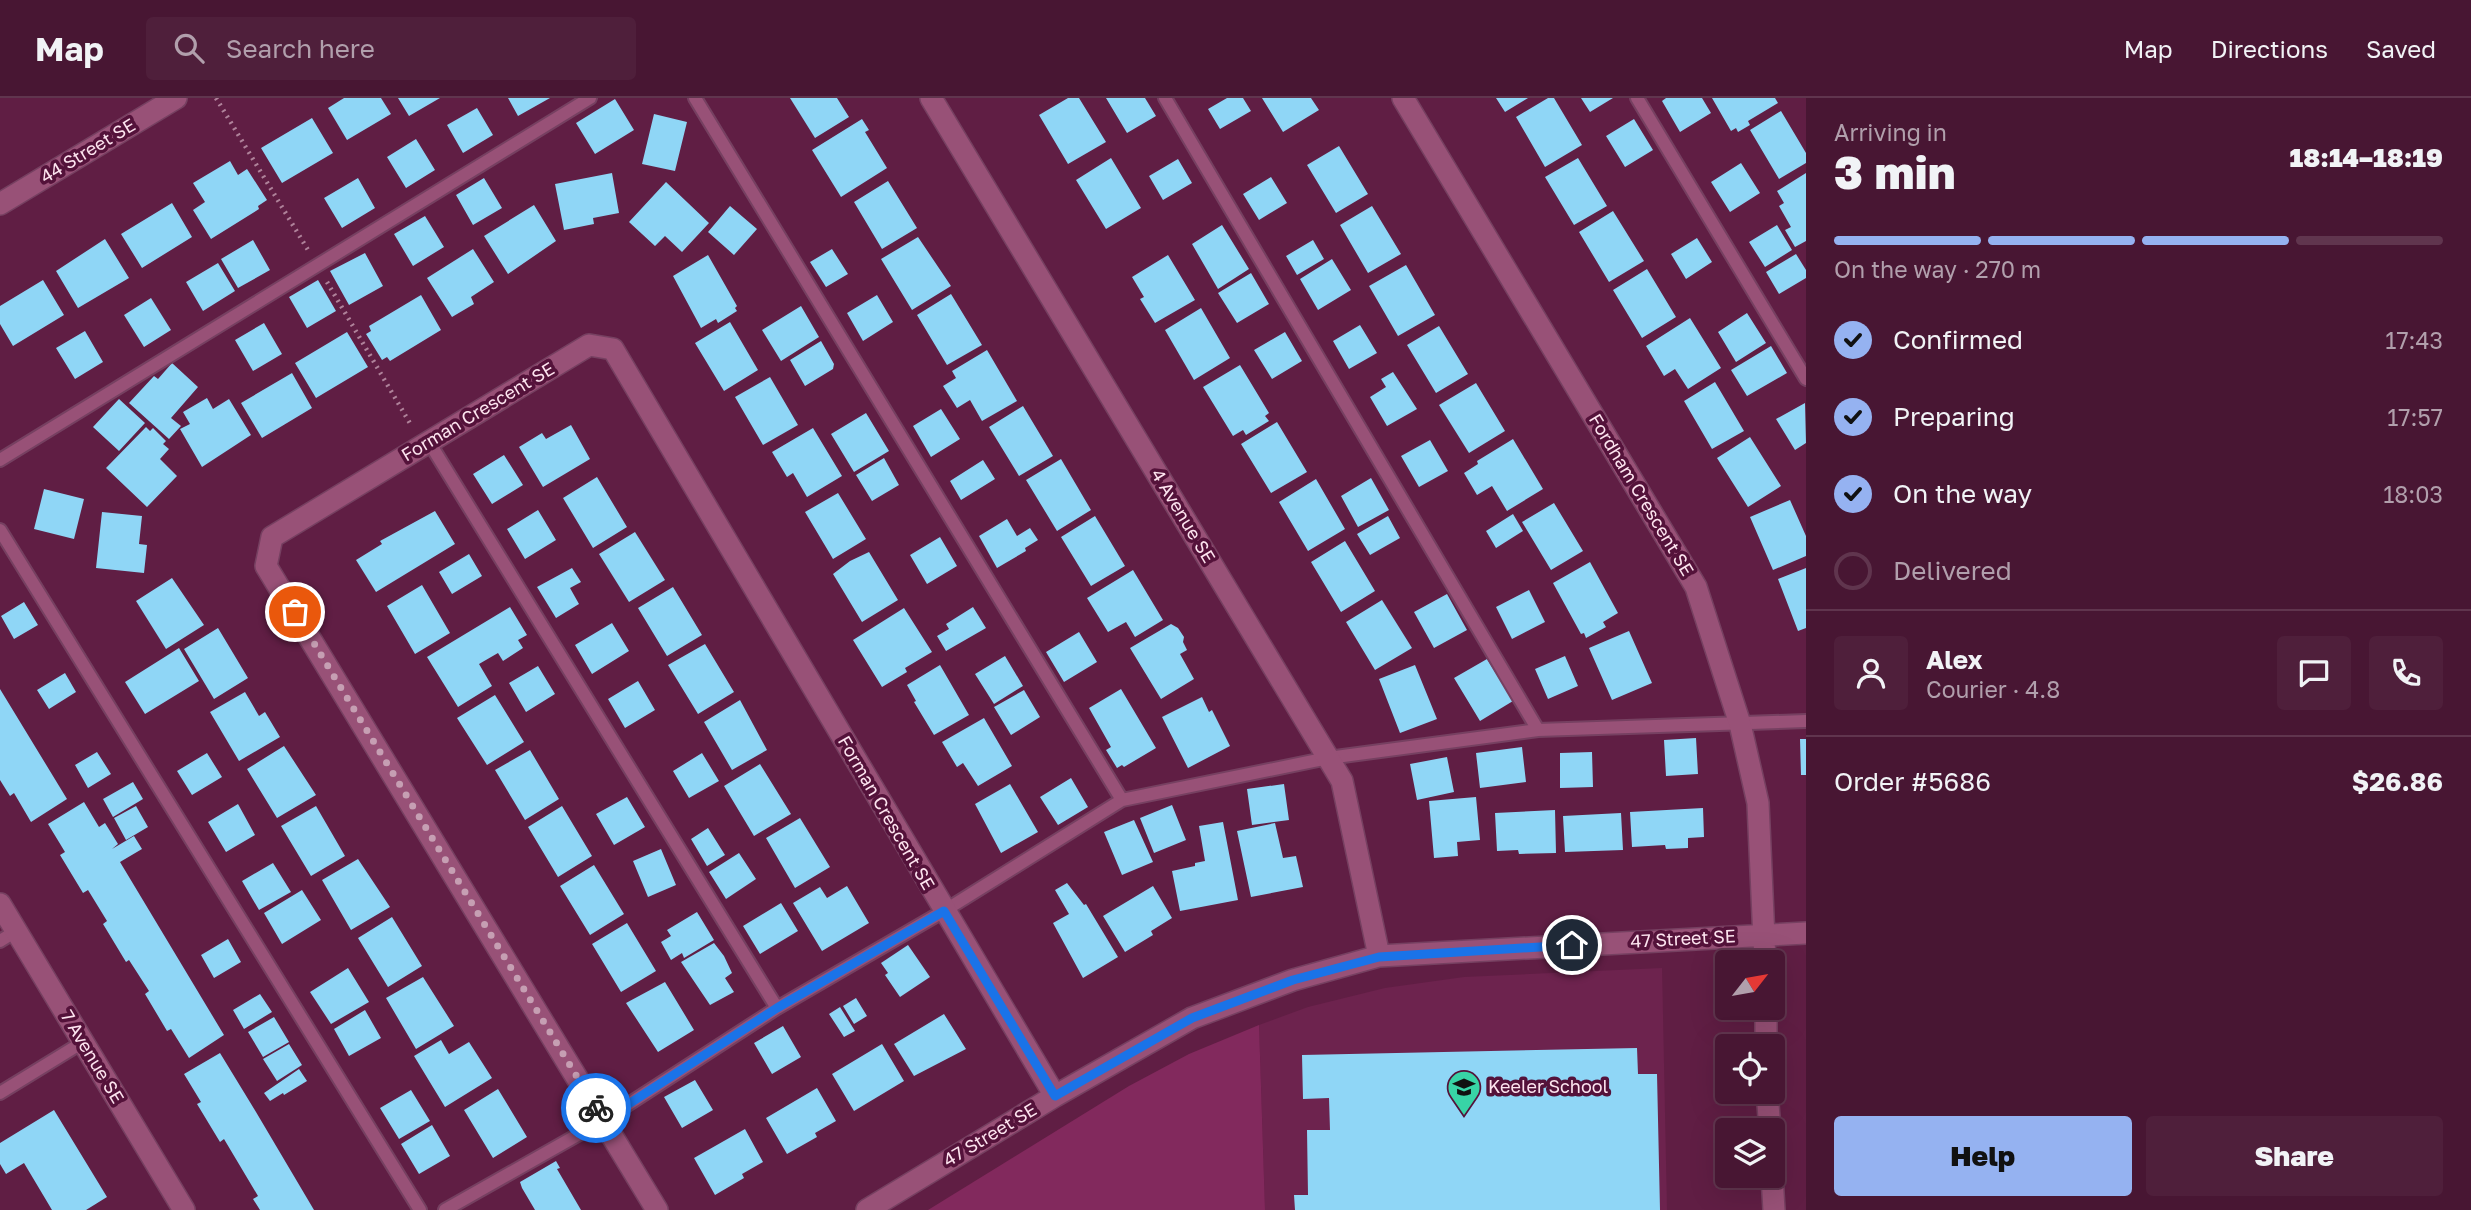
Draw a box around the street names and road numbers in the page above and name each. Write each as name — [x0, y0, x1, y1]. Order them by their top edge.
street label: 44 Street SE — [36, 113, 139, 187]
street label: Forman Crescent SE — [397, 357, 558, 465]
street label: Fordham Crescent SE — [1585, 409, 1699, 580]
street label: 4 Avenue SE — [1147, 464, 1221, 567]
street label: Forman Crescent SE — [834, 731, 940, 894]
street label: 47 Street SE — [1630, 924, 1736, 952]
street label: 7 Avenue SE — [56, 1006, 129, 1107]
street label: 47 Street SE — [939, 1098, 1040, 1171]

